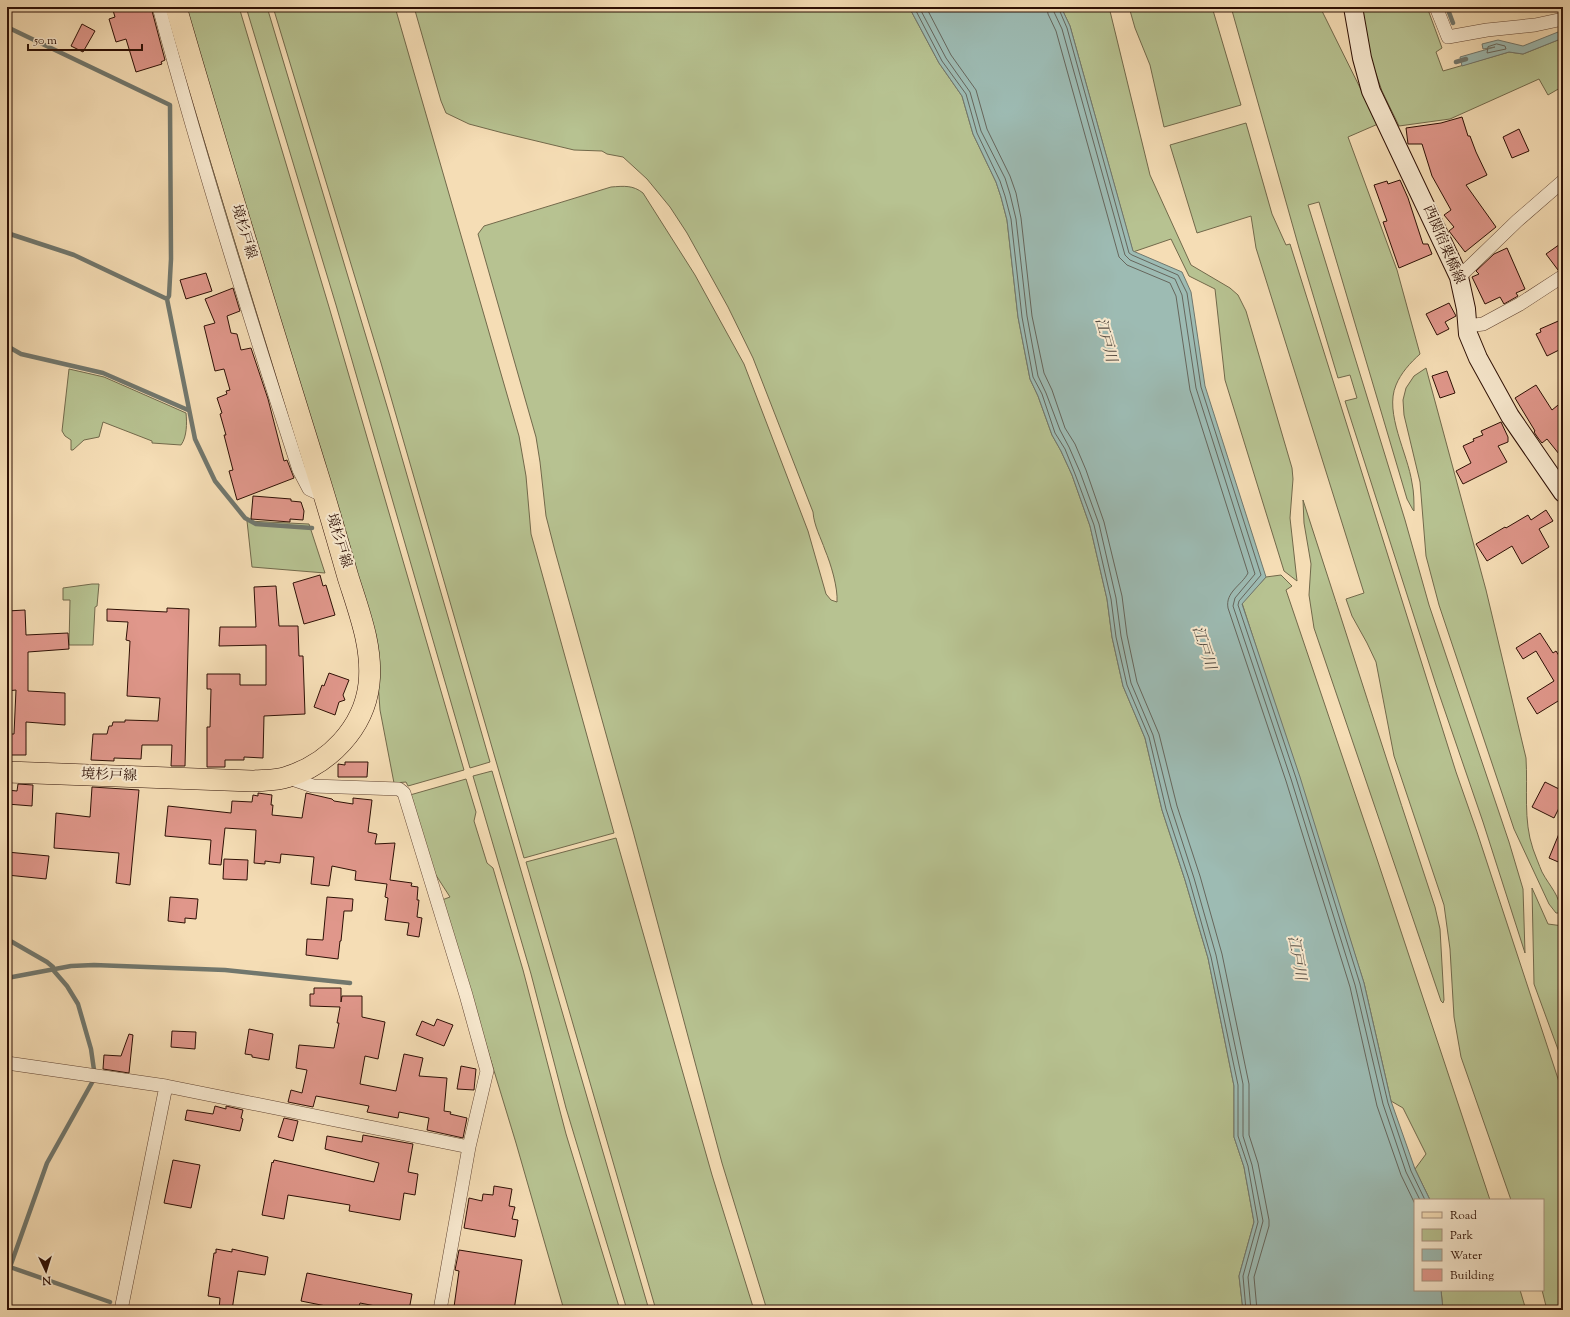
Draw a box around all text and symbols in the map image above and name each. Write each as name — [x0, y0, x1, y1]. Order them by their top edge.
scale bar — [28, 26, 142, 52]
text: 50 m — [33, 32, 57, 50]
street label: 境杉戸線 — [225, 202, 261, 262]
street label: 西関宿栗橋線 — [1417, 202, 1469, 288]
water label: 江戸川 — [1089, 316, 1121, 366]
street label: 境杉戸線 — [320, 511, 356, 571]
water label: 江戸川 — [1186, 623, 1221, 675]
street label: 境杉戸線 — [81, 765, 137, 787]
water label: 江戸川 — [1282, 934, 1311, 984]
legend — [1414, 1199, 1544, 1291]
text: Road — [1450, 1207, 1477, 1225]
text: Park — [1450, 1227, 1473, 1245]
text: Water — [1450, 1247, 1483, 1265]
north arrow — [26, 1251, 66, 1291]
text: Building — [1450, 1267, 1494, 1285]
text: N — [41, 1272, 53, 1288]

